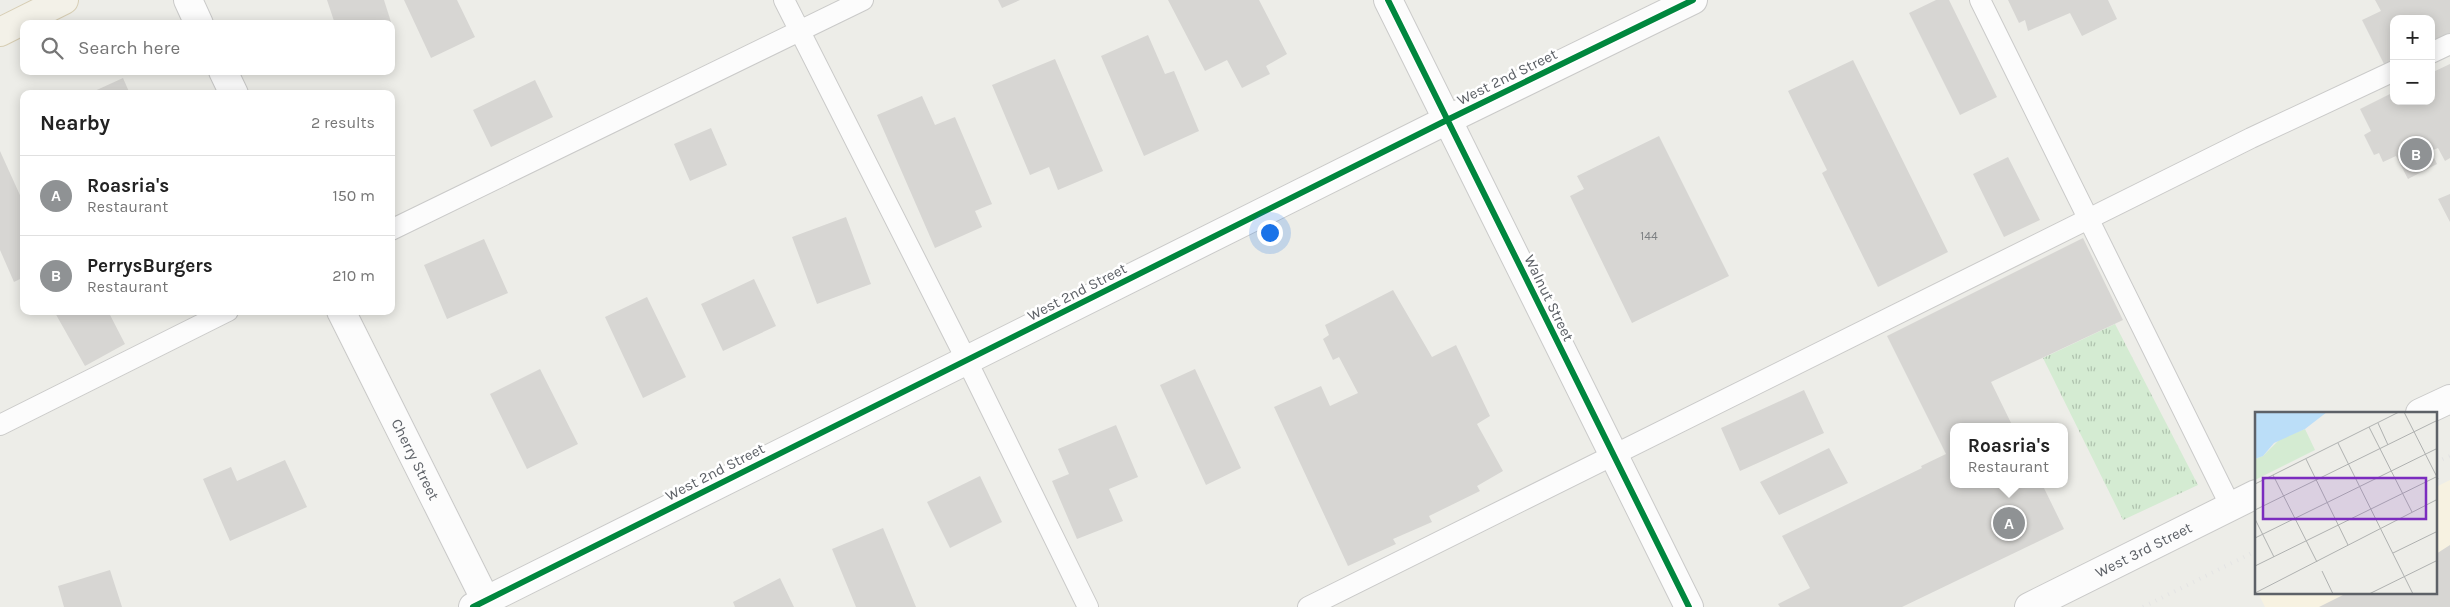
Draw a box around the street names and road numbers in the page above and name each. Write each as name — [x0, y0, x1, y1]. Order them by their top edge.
street label: West 2nd Street — [1454, 45, 1560, 109]
street label: Walnut Street — [1520, 252, 1578, 344]
street label: West 2nd Street — [1024, 259, 1130, 325]
street label: Cherry Street — [387, 416, 443, 503]
street label: West 2nd Street — [662, 439, 768, 505]
street label: West 3rd Street — [2092, 518, 2195, 582]

